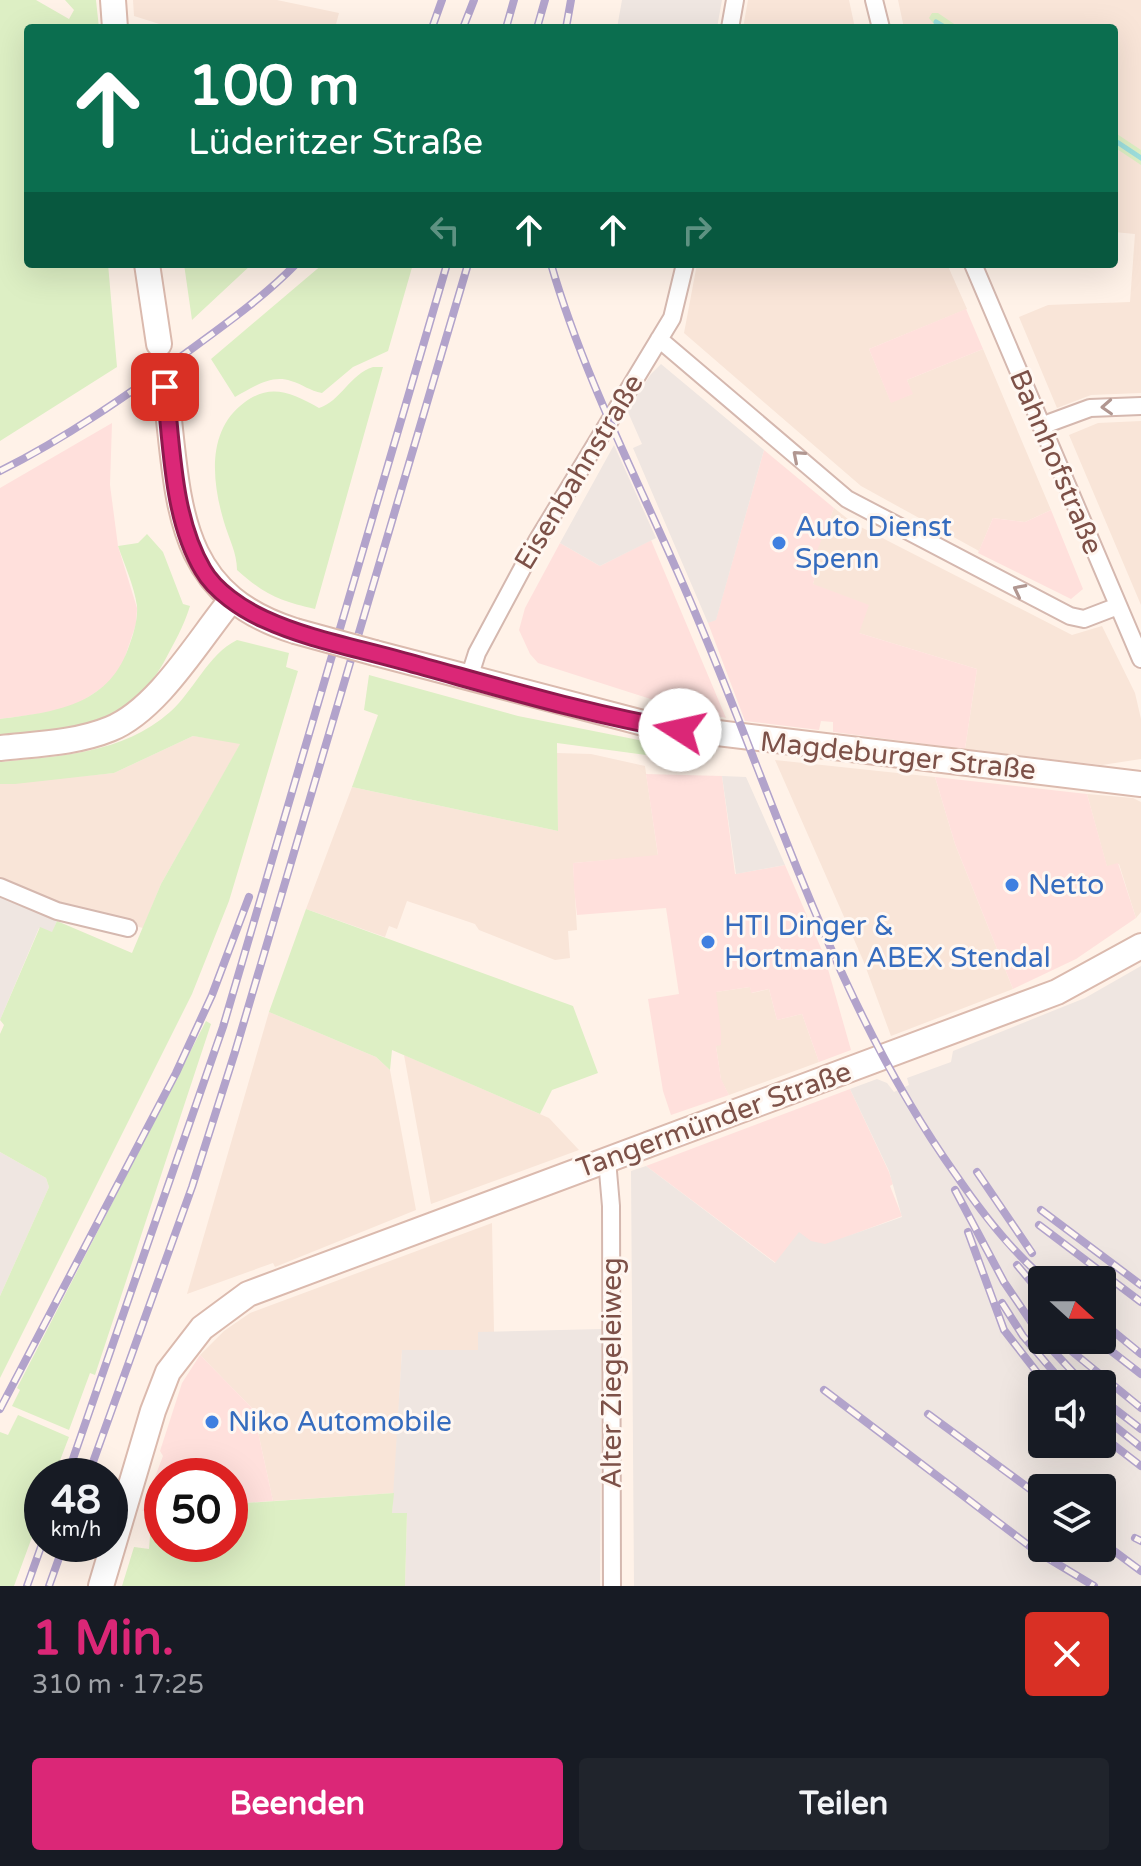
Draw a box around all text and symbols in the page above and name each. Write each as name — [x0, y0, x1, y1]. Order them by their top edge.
text: 100 m — [188, 53, 359, 120]
icon: ahead — [56, 56, 160, 160]
text: Lüderitzer Straße — [188, 121, 483, 164]
icon: left — [423, 208, 467, 252]
icon: ahead — [507, 208, 551, 252]
icon: ahead — [591, 208, 635, 252]
icon: right — [675, 208, 719, 252]
pin — [131, 353, 199, 421]
icon: arrive — [143, 365, 187, 409]
street label: Bahnhofstraße — [1002, 365, 1110, 559]
street label: Eisenbahnstraße — [507, 368, 651, 576]
one-way arrow — [1100, 398, 1113, 415]
one-way arrow — [792, 452, 807, 466]
place label: Auto Dienst Spenn — [795, 510, 952, 576]
marker: Auto Dienst Spenn — [770, 534, 788, 552]
one-way arrow — [1013, 584, 1028, 600]
position arrow — [638, 688, 722, 772]
street label: Magdeburger Straße — [758, 725, 1038, 787]
place label: Netto — [1028, 868, 1104, 902]
marker: Netto — [1003, 876, 1021, 894]
place label: HTI Dinger & Hortmann ABEX Stendal — [724, 909, 1051, 975]
marker: HTI Dinger & Hortmann ABEX Stendal — [699, 933, 717, 951]
street label: Tangermünder Straße — [572, 1054, 856, 1186]
street label: Alter Ziegeleiweg — [595, 1257, 629, 1489]
north arrow — [1028, 1266, 1116, 1354]
map controls — [1028, 1266, 1116, 1562]
button: sound — [1028, 1370, 1116, 1458]
place label: Niko Automobile — [228, 1405, 452, 1439]
marker: Niko Automobile — [203, 1413, 221, 1431]
speed limit sign: 50 — [144, 1458, 248, 1562]
button: layers — [1028, 1474, 1116, 1562]
text: 48 — [51, 1476, 101, 1524]
text: km/h — [51, 1518, 101, 1542]
text: 1 Min. — [32, 1610, 174, 1668]
button: close — [1025, 1612, 1109, 1696]
text: 310 m · 17:25 — [32, 1669, 204, 1700]
button: Beenden — [32, 1758, 563, 1850]
button: Teilen — [579, 1758, 1109, 1850]

